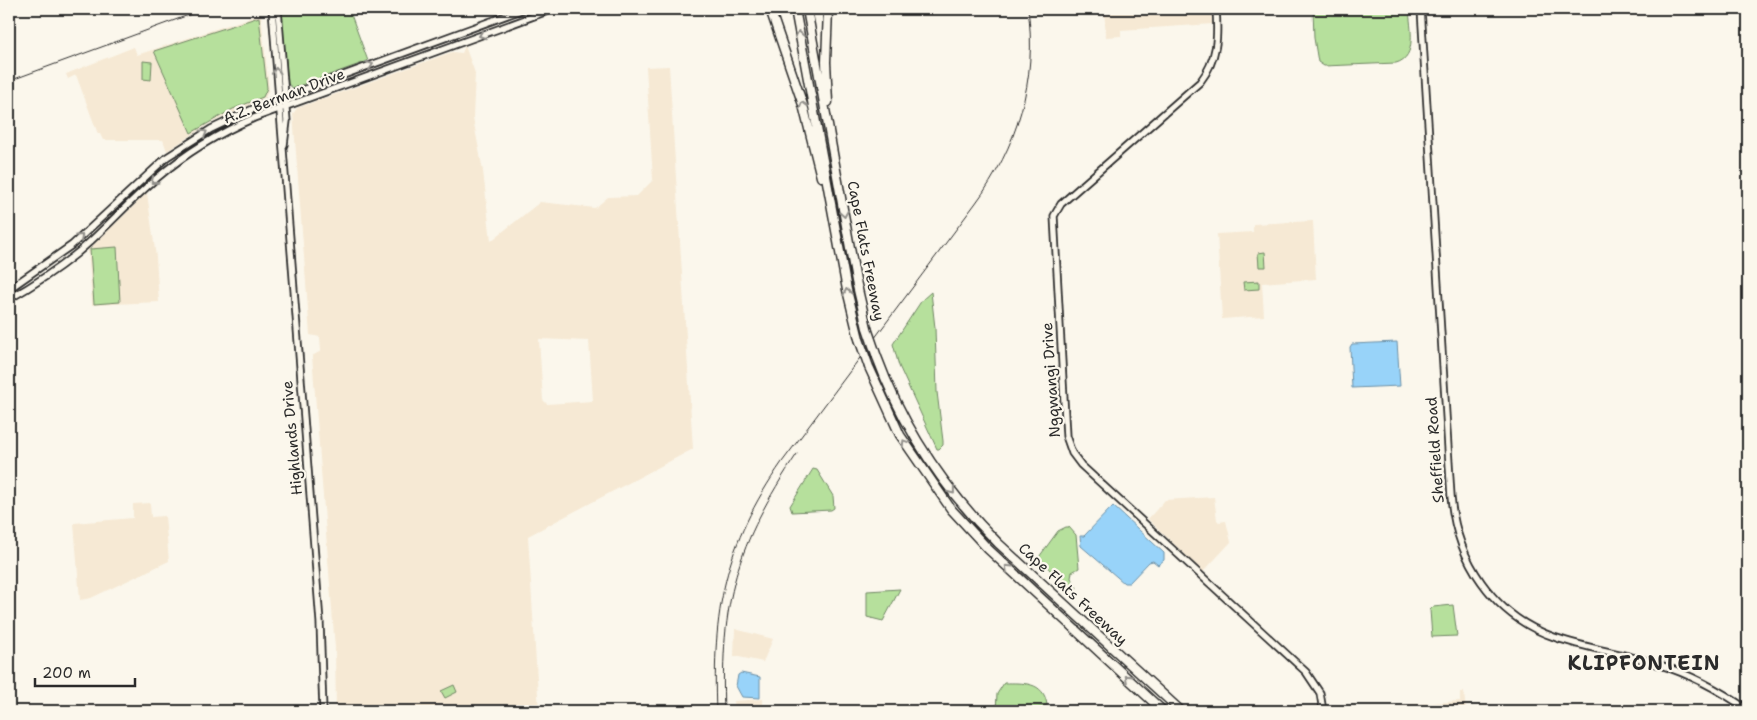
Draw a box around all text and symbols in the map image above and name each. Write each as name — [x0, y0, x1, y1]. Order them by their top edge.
one-way arrow — [479, 29, 487, 39]
one-way arrow — [795, 29, 805, 38]
one-way arrow — [365, 61, 374, 71]
street label: A.Z. Berman Drive — [220, 64, 348, 128]
one-way arrow — [270, 67, 281, 75]
one-way arrow — [798, 101, 808, 109]
one-way arrow — [198, 129, 207, 139]
one-way arrow — [151, 175, 160, 183]
street label: Cape Flats Freeway — [843, 179, 889, 323]
one-way arrow — [838, 210, 849, 218]
one-way arrow — [75, 234, 84, 243]
one-way arrow — [842, 287, 853, 296]
street label: Ngqwangi Drive — [1037, 322, 1065, 438]
street label: Highlands Drive — [277, 380, 307, 496]
street label: Sheffield Road — [1421, 396, 1449, 504]
one-way arrow — [902, 440, 912, 449]
one-way arrow — [946, 485, 954, 494]
street label: Cape Flats Freeway — [1014, 538, 1132, 650]
one-way arrow — [1005, 565, 1014, 574]
district label: KLIPFONTEIN — [1567, 650, 1721, 676]
scale bar — [35, 655, 135, 687]
text: 200 m — [42, 663, 91, 683]
one-way arrow — [1124, 675, 1133, 684]

